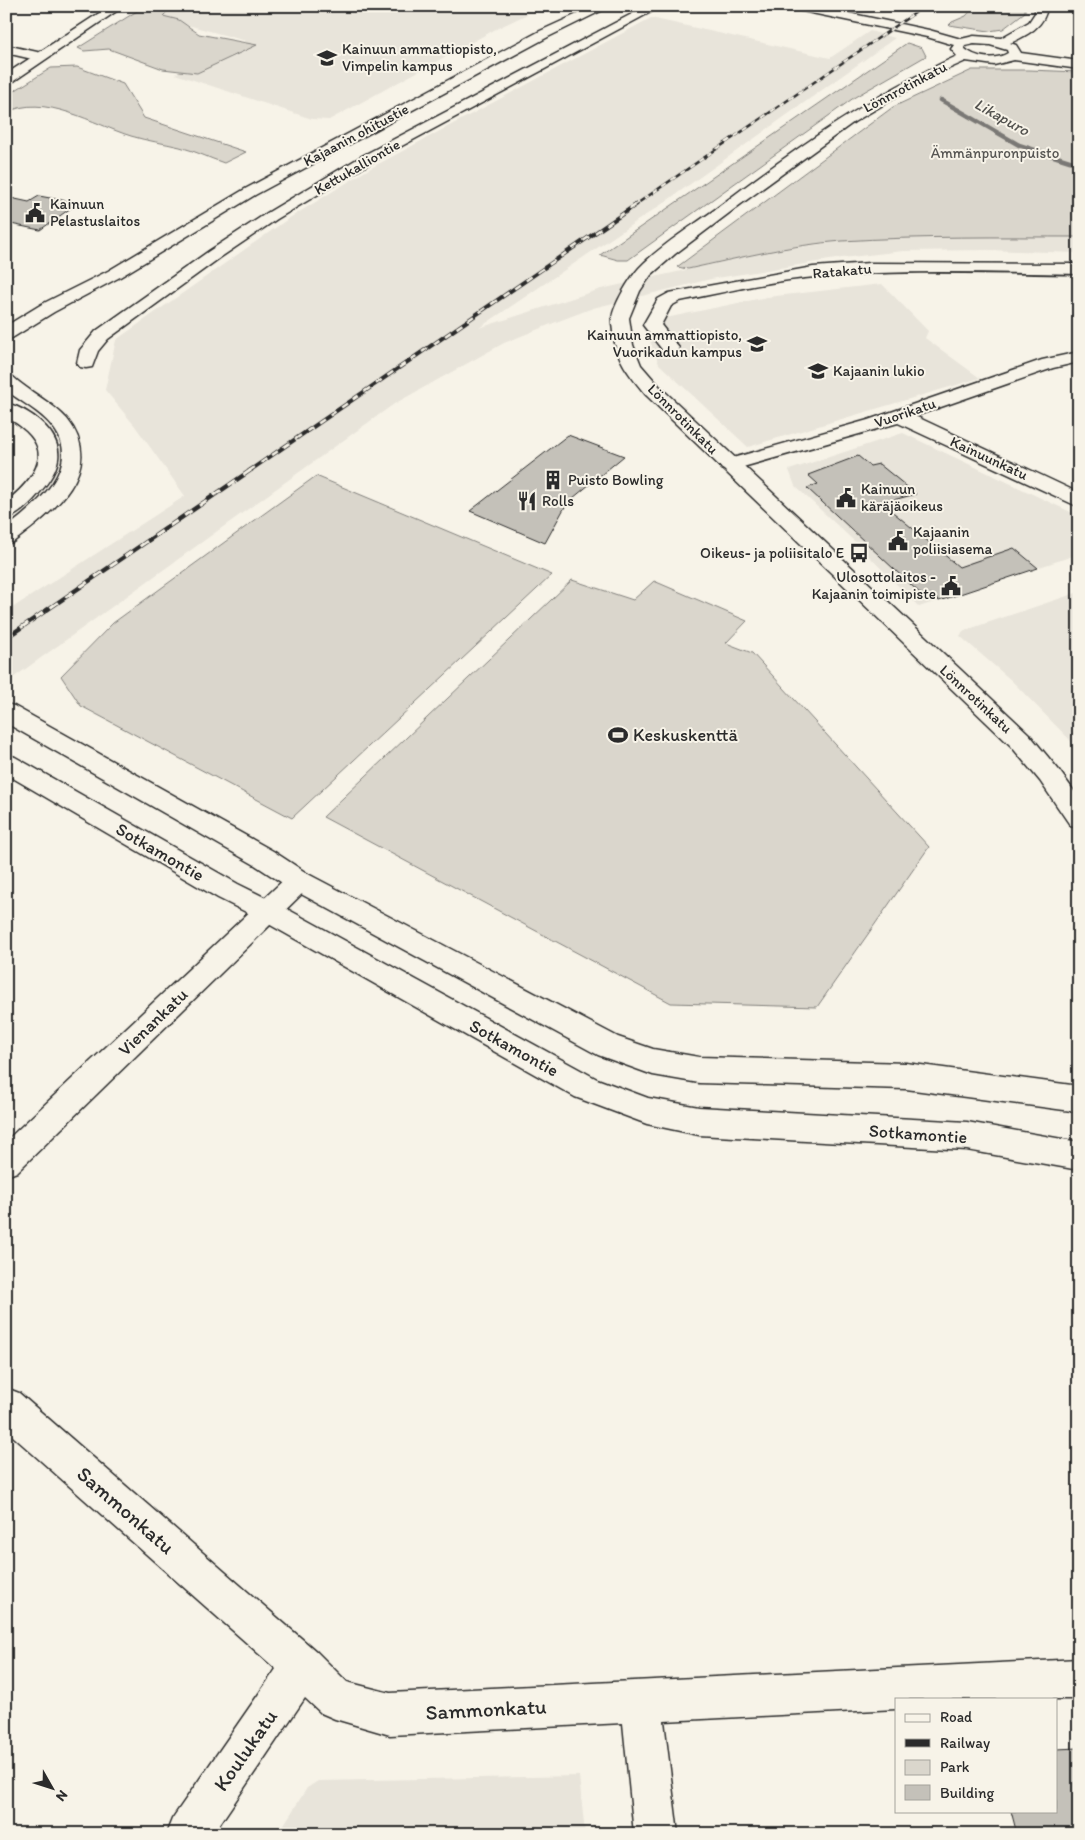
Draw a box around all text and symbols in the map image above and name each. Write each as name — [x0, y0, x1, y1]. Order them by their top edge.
place label: Kainuun ammattiopisto, Vimpelin kampus — [342, 40, 497, 75]
school or university icon: Kainuun ammattiopisto, Vimpelin kampus — [316, 47, 338, 69]
street label: Lönnrotinkatu — [860, 57, 950, 117]
water label: Likapuro — [971, 94, 1033, 140]
street label: Kajaanin ohitustie — [300, 100, 412, 170]
street label: Kettukalliontie — [311, 135, 403, 199]
park label: Ämmänpuronpuisto — [931, 144, 1059, 162]
place label: Kainuun Pelastuslaitos — [50, 195, 140, 230]
public building icon: Kainuun Pelastuslaitos — [24, 202, 46, 224]
street label: Ratakatu — [812, 259, 872, 283]
place label: Kainuun ammattiopisto, Vuorikadun kampus — [587, 326, 742, 361]
school or university icon: Kainuun ammattiopisto, Vuorikadun kampus — [746, 333, 768, 355]
school or university icon: Kajaanin lukio — [807, 360, 829, 382]
place label: Kajaanin lukio — [833, 362, 925, 380]
street label: Lönnrotinkatu — [644, 380, 722, 458]
street label: Vuorikatu — [872, 394, 938, 432]
street label: Kainuunkatu — [947, 432, 1031, 484]
building icon: Puisto Bowling — [542, 469, 564, 491]
place label: Puisto Bowling — [568, 471, 664, 489]
place label: Kainuun käräjäoikeus — [861, 480, 943, 515]
public building icon: Kainuun käräjäoikeus — [835, 487, 857, 509]
restaurant icon: Rolls — [516, 490, 538, 512]
place label: Rolls — [542, 492, 574, 510]
place label: Kajaanin poliisiasema — [913, 523, 992, 558]
public building icon: Kajaanin poliisiasema — [887, 530, 909, 552]
bus stop icon: Oikeus- ja poliisitalo E — [848, 542, 870, 564]
place label: Oikeus- ja poliisitalo E — [700, 544, 844, 562]
place label: Ulosottolaitos - Kajaanin toimipiste — [812, 568, 936, 603]
public building icon: Ulosottolaitos - Kajaanin toimipiste — [940, 575, 962, 597]
street label: Lönnrotinkatu — [936, 661, 1016, 737]
sports icon: Keskuskenttä — [607, 724, 629, 746]
place label: Keskuskenttä — [633, 724, 738, 746]
street label: Sotkamontie — [112, 818, 208, 886]
street label: Vienankatu — [114, 983, 192, 1060]
street label: Sotkamontie — [466, 1015, 562, 1081]
street label: Sotkamontie — [868, 1120, 968, 1148]
street label: Sammonkatu — [72, 1461, 180, 1559]
street label: Sammonkatu — [425, 1693, 548, 1725]
legend — [895, 1698, 1058, 1812]
street label: Koulukatu — [208, 1704, 282, 1796]
text: Road — [940, 1708, 973, 1726]
text: Railway — [940, 1734, 990, 1752]
text: Park — [940, 1758, 970, 1776]
north arrow — [28, 1762, 78, 1812]
text: Building — [940, 1784, 994, 1802]
text: N — [52, 1787, 71, 1805]

